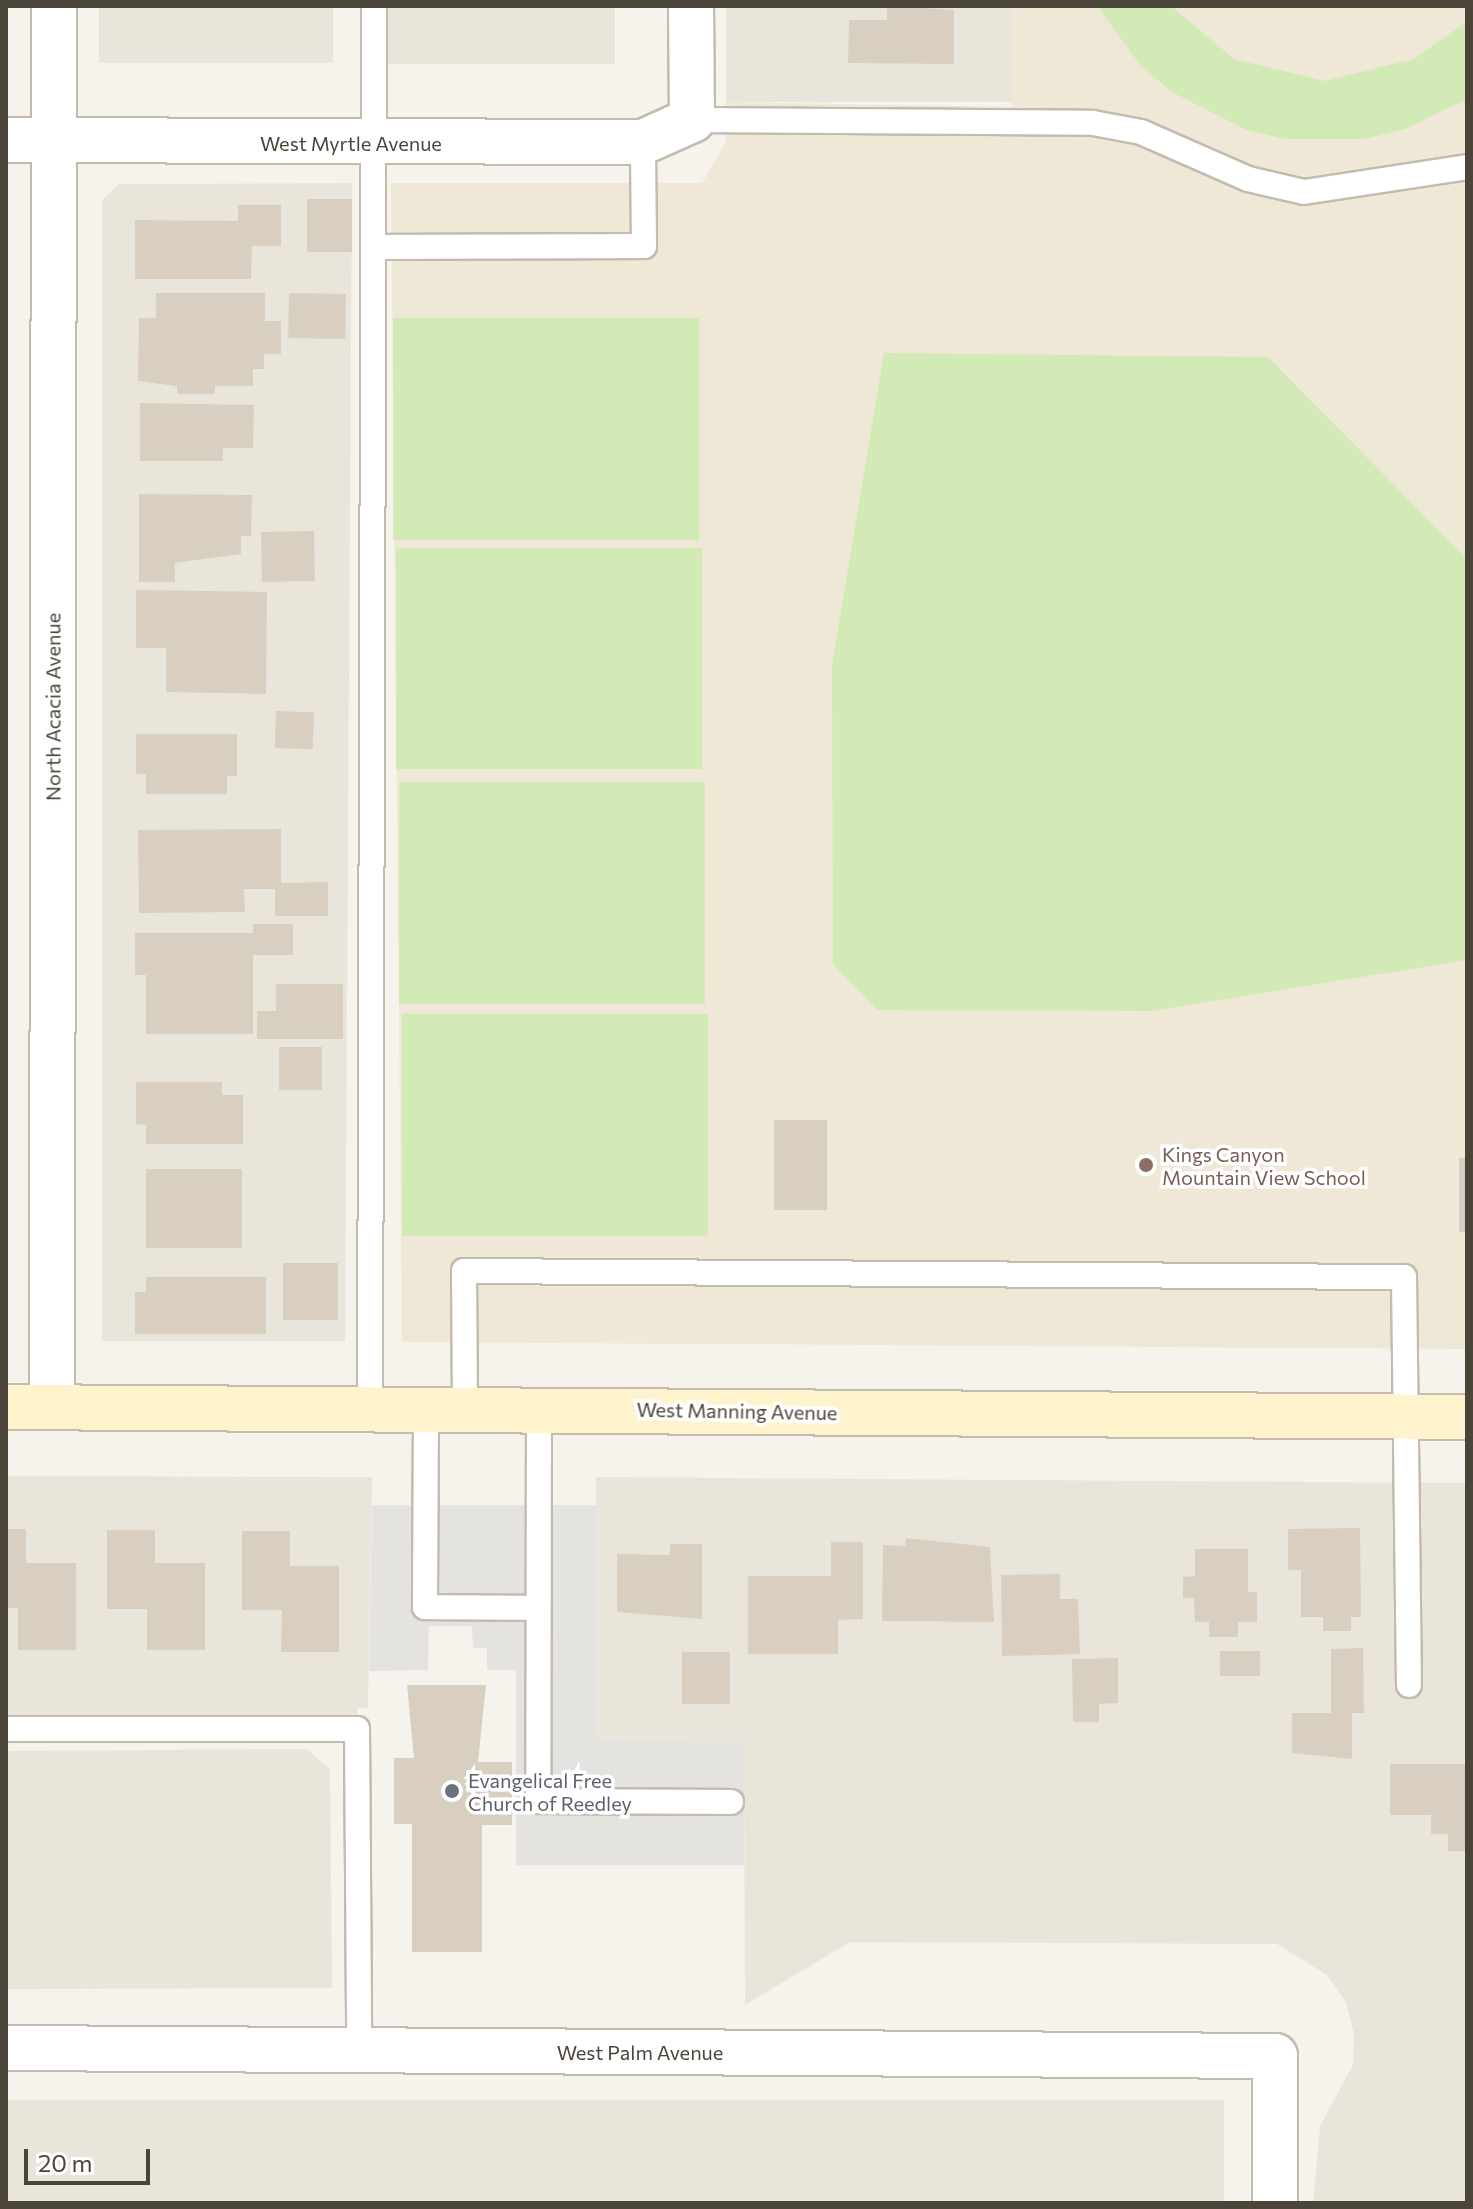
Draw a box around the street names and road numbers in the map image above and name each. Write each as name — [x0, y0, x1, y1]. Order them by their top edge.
street label: West Myrtle Avenue — [260, 131, 442, 155]
street label: North Acacia Avenue — [41, 613, 65, 801]
street label: West Manning Avenue — [636, 1397, 838, 1425]
street label: West Palm Avenue — [557, 2040, 723, 2064]

